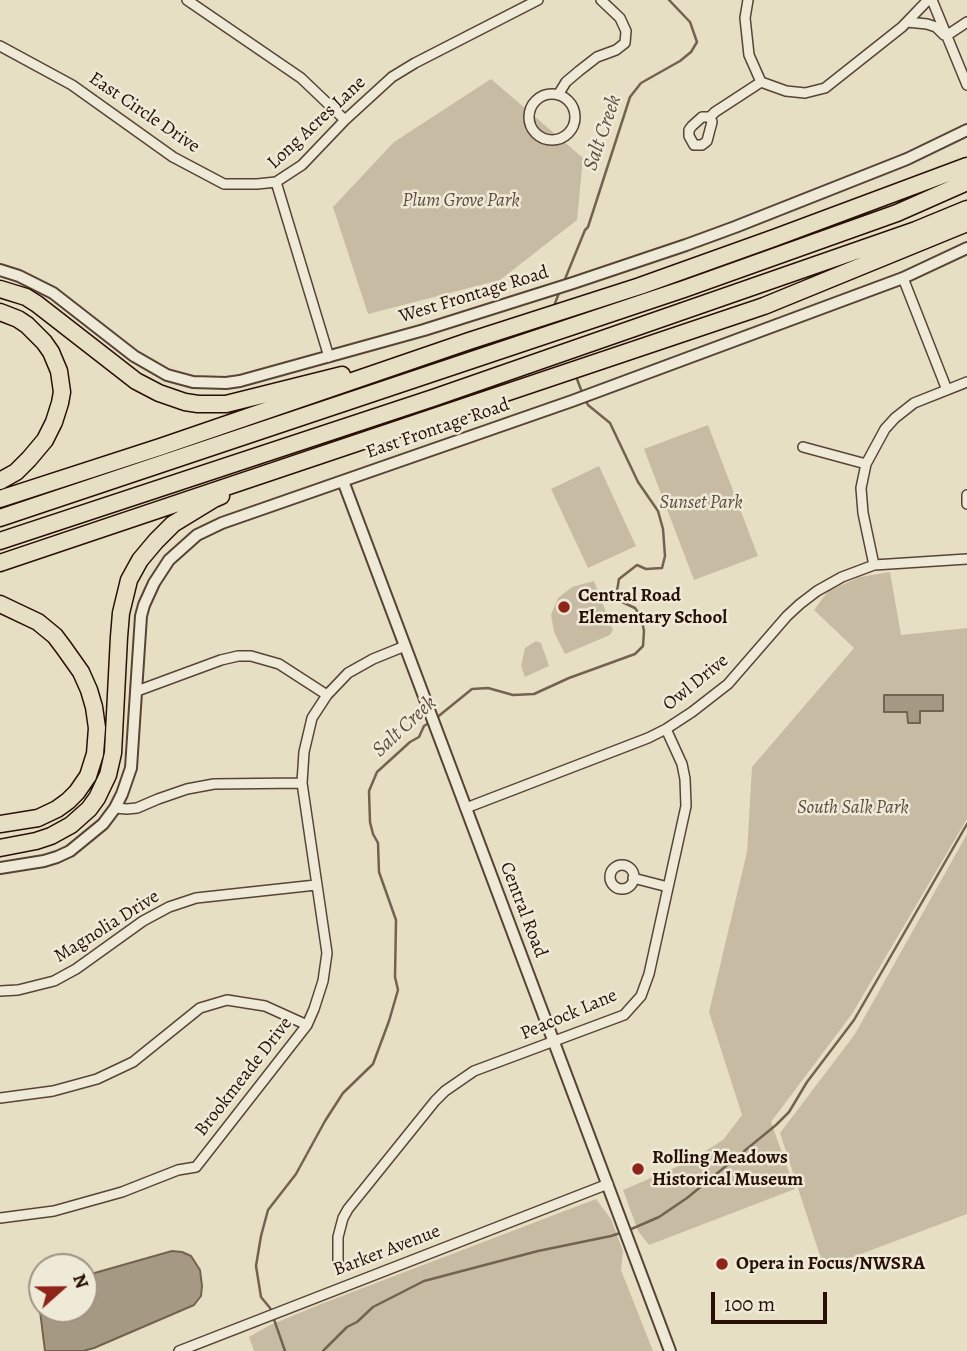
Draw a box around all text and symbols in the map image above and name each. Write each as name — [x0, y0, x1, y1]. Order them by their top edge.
street label: East Circle Drive — [84, 67, 204, 159]
street label: Long Acres Lane — [263, 72, 371, 174]
water label: Salt Creek — [578, 92, 628, 174]
park label: Plum Grove Park — [402, 190, 520, 212]
street label: West Frontage Road — [396, 261, 552, 329]
street label: East Frontage Road — [363, 394, 513, 464]
park label: Sunset Park — [659, 492, 743, 514]
place label: Central Road Elementary School — [578, 585, 727, 629]
marker: Central Road Elementary School — [556, 599, 572, 615]
street label: Owl Drive — [659, 650, 733, 716]
water label: Salt Creek — [368, 691, 442, 763]
park label: South Salk Park — [797, 797, 909, 819]
street label: Central Road — [494, 859, 552, 961]
street label: Magnolia Drive — [50, 886, 164, 968]
street label: Peacock Lane — [517, 984, 621, 1046]
street label: Brookmeade Drive — [190, 1013, 298, 1141]
place label: Rolling Meadows Historical Museum — [652, 1147, 803, 1191]
marker: Rolling Meadows Historical Museum — [630, 1161, 646, 1177]
street label: Barker Avenue — [330, 1220, 444, 1282]
north arrow — [28, 1253, 98, 1323]
place label: Opera in Focus/NWSRA — [736, 1253, 925, 1275]
marker: Opera in Focus/NWSRA — [714, 1256, 730, 1272]
text: N — [66, 1270, 95, 1292]
scale bar — [715, 1278, 830, 1322]
text: 100 m — [724, 1290, 775, 1318]

